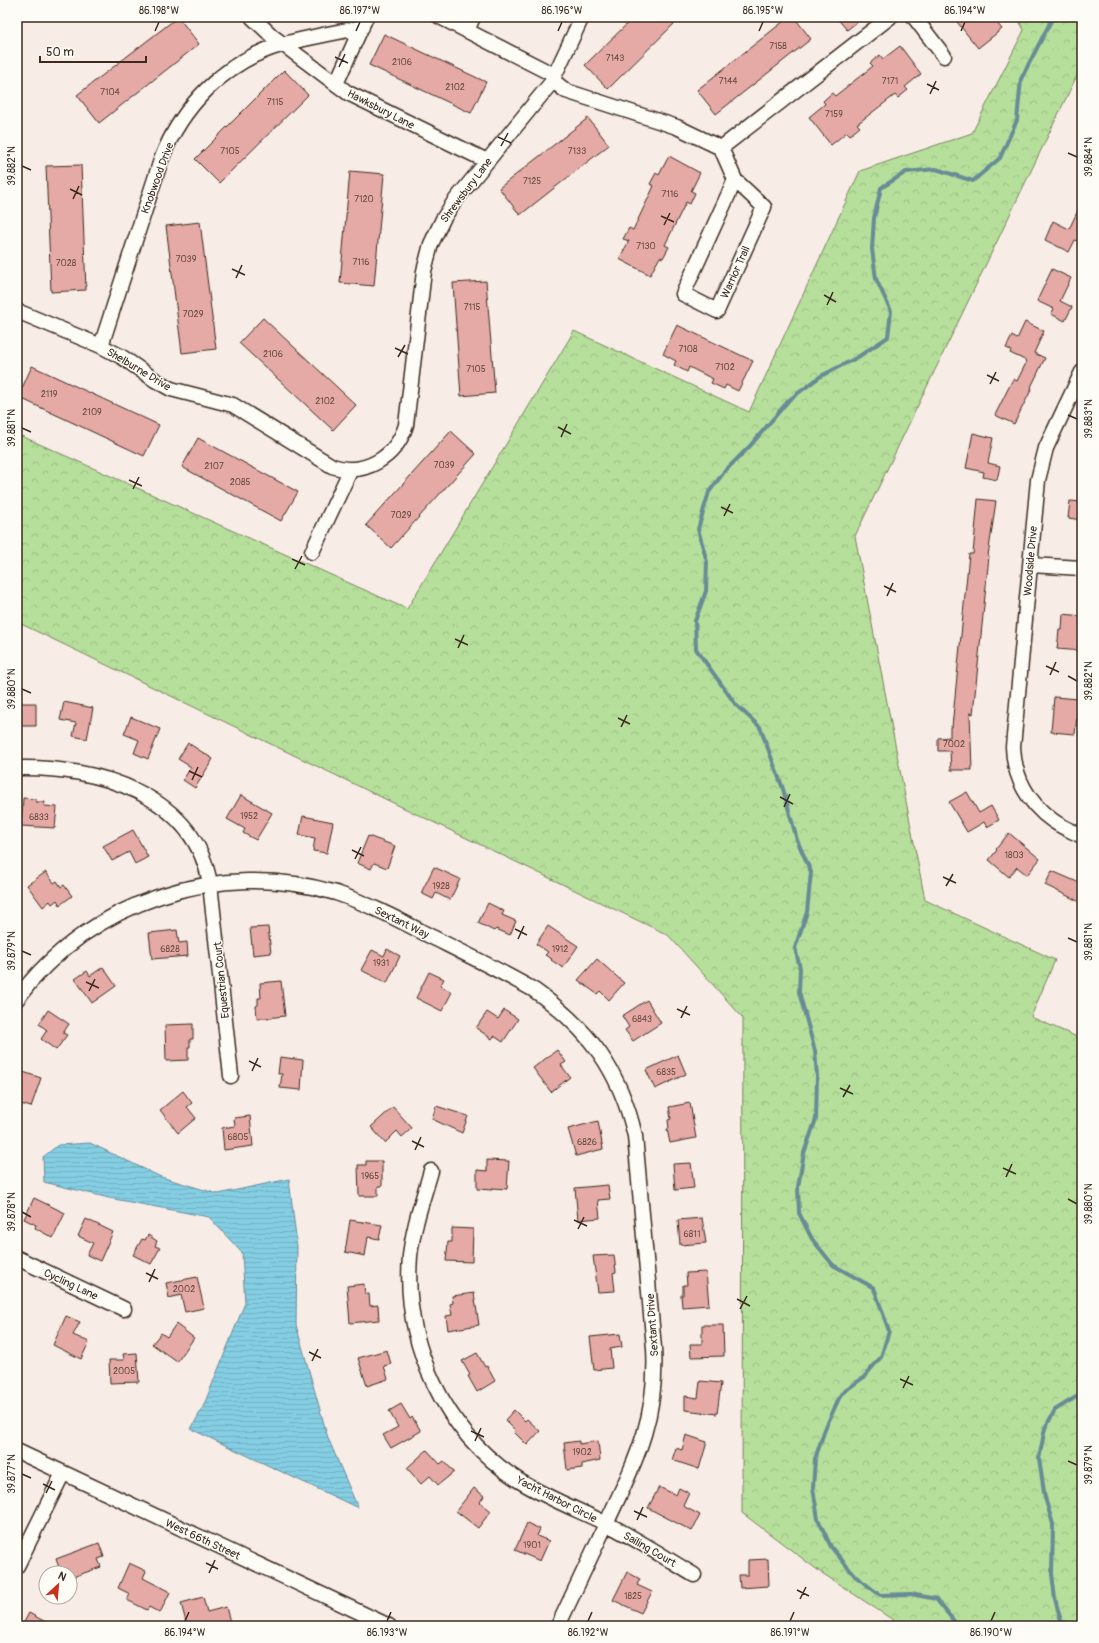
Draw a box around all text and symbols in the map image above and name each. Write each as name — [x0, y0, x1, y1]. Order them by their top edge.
text: 86.198°W — [139, 5, 179, 17]
text: 86.197°W — [340, 5, 381, 17]
text: 86.196°W — [542, 5, 583, 17]
text: 86.195°W — [743, 5, 784, 17]
text: 86.194°W — [945, 5, 986, 17]
scale bar — [40, 38, 146, 64]
house number: 7158 — [769, 41, 787, 52]
text: 50 m — [46, 45, 74, 60]
house number: 7143 — [606, 53, 624, 64]
house number: 2106 — [392, 57, 412, 68]
house number: 7144 — [719, 76, 738, 87]
house number: 7171 — [882, 76, 898, 87]
house number: 2102 — [445, 82, 465, 93]
house number: 7104 — [100, 87, 121, 98]
street label: Hawksbury Lane — [345, 87, 417, 132]
house number: 7115 — [267, 97, 283, 108]
house number: 7159 — [825, 109, 843, 120]
text: 39.884°N — [1083, 137, 1095, 177]
street label: Knobwood Drive — [139, 140, 177, 216]
text: 39.882°N — [6, 146, 18, 186]
house number: 7105 — [220, 146, 240, 157]
house number: 7133 — [568, 146, 586, 157]
street label: Shrewsbury Lane — [438, 155, 495, 225]
house number: 7125 — [523, 176, 541, 187]
house number: 7116 — [661, 189, 679, 200]
house number: 7120 — [354, 194, 374, 205]
house number: 7130 — [636, 241, 656, 252]
street label: Warrior Trail — [718, 244, 753, 300]
house number: 7039 — [176, 254, 197, 265]
house number: 7116 — [352, 257, 370, 268]
house number: 7028 — [56, 258, 77, 269]
house number: 7115 — [464, 302, 480, 313]
house number: 7029 — [183, 309, 204, 320]
house number: 7108 — [679, 344, 698, 355]
street label: Shelburne Drive — [105, 345, 173, 394]
house number: 2106 — [263, 349, 283, 360]
house number: 7102 — [715, 362, 735, 373]
house number: 7105 — [466, 364, 486, 375]
house number: 2119 — [41, 389, 58, 400]
house number: 2102 — [315, 396, 335, 407]
text: 39.883°N — [1083, 399, 1095, 439]
house number: 2109 — [82, 407, 102, 418]
text: 39.881°N — [6, 409, 18, 447]
house number: 7039 — [434, 460, 455, 471]
house number: 2107 — [204, 461, 224, 472]
house number: 2085 — [230, 477, 250, 488]
house number: 7029 — [391, 510, 412, 521]
street label: Woodside Drive — [1021, 525, 1040, 597]
text: 39.882°N — [1083, 661, 1095, 701]
text: 39.880°N — [6, 668, 18, 709]
house number: 7002 — [943, 739, 965, 750]
house number: 1952 — [240, 811, 258, 822]
house number: 6833 — [29, 812, 49, 823]
house number: 1803 — [1004, 850, 1024, 861]
house number: 1928 — [432, 881, 450, 892]
street label: Sextant Way — [373, 904, 431, 941]
text: 39.881°N — [1083, 923, 1095, 961]
text: 39.879°N — [6, 931, 18, 971]
street label: Equestrian Court — [211, 940, 232, 1019]
house number: 6828 — [160, 944, 180, 955]
house number: 1912 — [552, 944, 568, 955]
house number: 1931 — [373, 958, 389, 969]
house number: 6843 — [632, 1014, 652, 1025]
house number: 6835 — [656, 1067, 676, 1078]
house number: 6805 — [228, 1132, 249, 1143]
house number: 6826 — [577, 1137, 597, 1148]
house number: 1965 — [361, 1171, 379, 1182]
text: 39.880°N — [1083, 1183, 1095, 1224]
text: 39.878°N — [6, 1192, 18, 1232]
house number: 6811 — [684, 1229, 700, 1240]
street label: Cycling Lane — [42, 1266, 100, 1303]
house number: 2002 — [173, 1284, 195, 1295]
street label: Sextant Drive — [644, 1293, 661, 1357]
house number: 2005 — [113, 1366, 135, 1377]
text: 39.879°N — [1083, 1445, 1095, 1485]
house number: 1902 — [572, 1447, 592, 1458]
text: 39.877°N — [6, 1454, 18, 1494]
street label: Yacht Harbor Circle — [513, 1473, 600, 1526]
street label: West 66th Street — [163, 1516, 243, 1563]
street label: Sailing Court — [621, 1529, 679, 1570]
house number: 1901 — [523, 1540, 541, 1551]
north arrow — [38, 1565, 78, 1605]
text: N — [56, 1569, 69, 1584]
house number: 1825 — [624, 1591, 642, 1602]
text: 86.194°W — [165, 1627, 206, 1639]
text: 86.193°W — [367, 1627, 408, 1639]
text: 86.192°W — [568, 1627, 609, 1639]
text: 86.191°W — [771, 1627, 810, 1639]
text: 86.190°W — [970, 1627, 1012, 1639]

